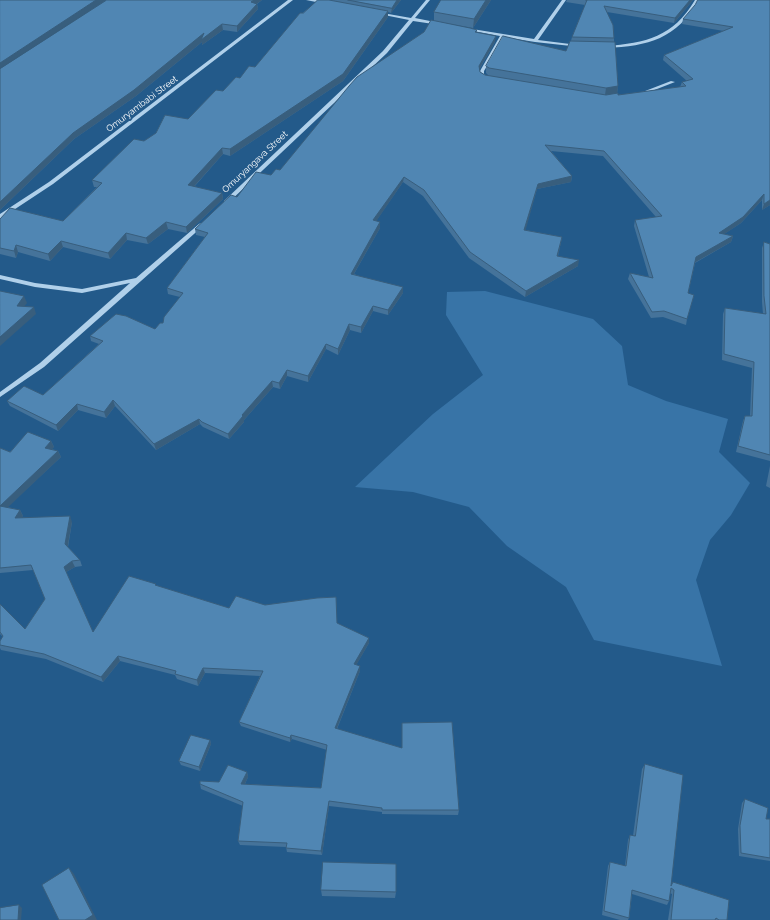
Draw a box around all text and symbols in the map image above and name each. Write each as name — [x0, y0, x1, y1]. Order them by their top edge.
street label: Omuryambabi Street — [104, 74, 180, 134]
street label: Omuryangava Street — [220, 129, 290, 195]

